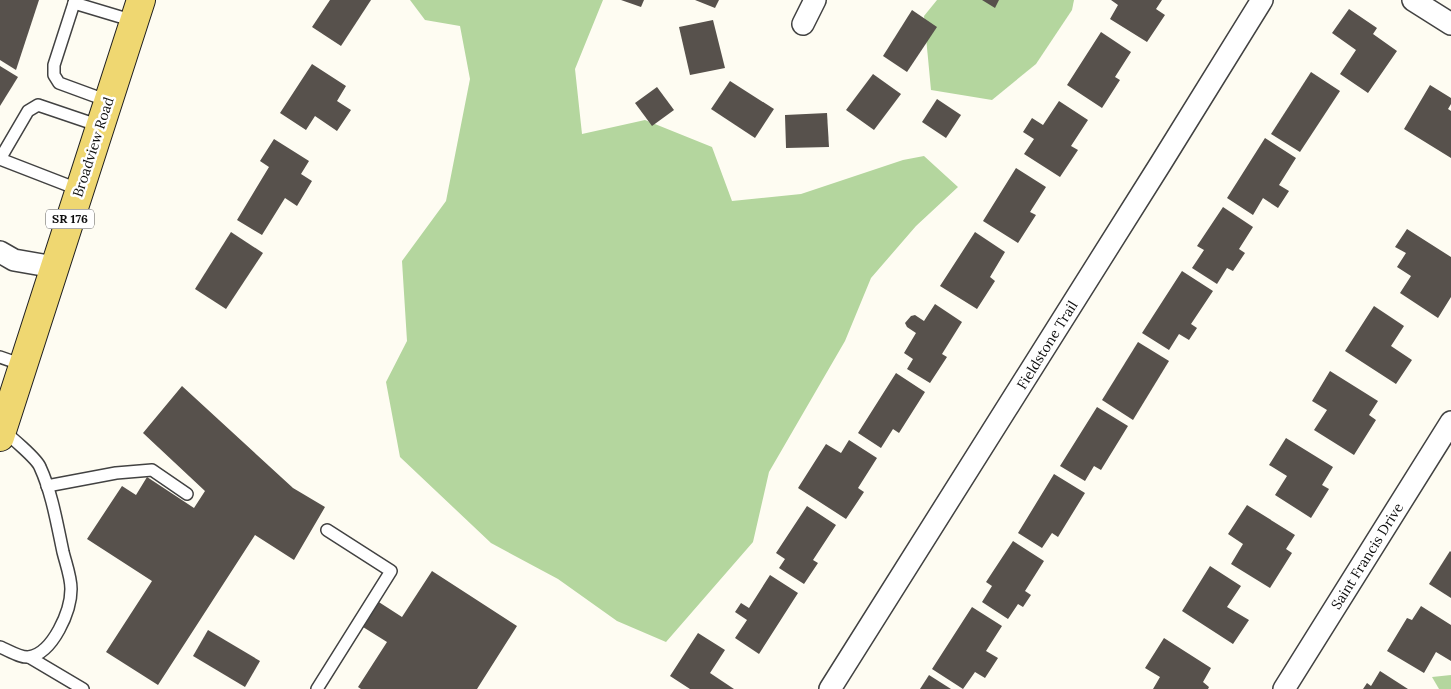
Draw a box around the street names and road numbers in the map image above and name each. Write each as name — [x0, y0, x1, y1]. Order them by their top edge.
street label: Broadview Road — [68, 95, 118, 199]
road number: SR 176 — [46, 210, 94, 228]
street label: Fieldstone Trail — [1013, 297, 1081, 393]
street label: Saint Francis Drive — [1327, 499, 1407, 613]

